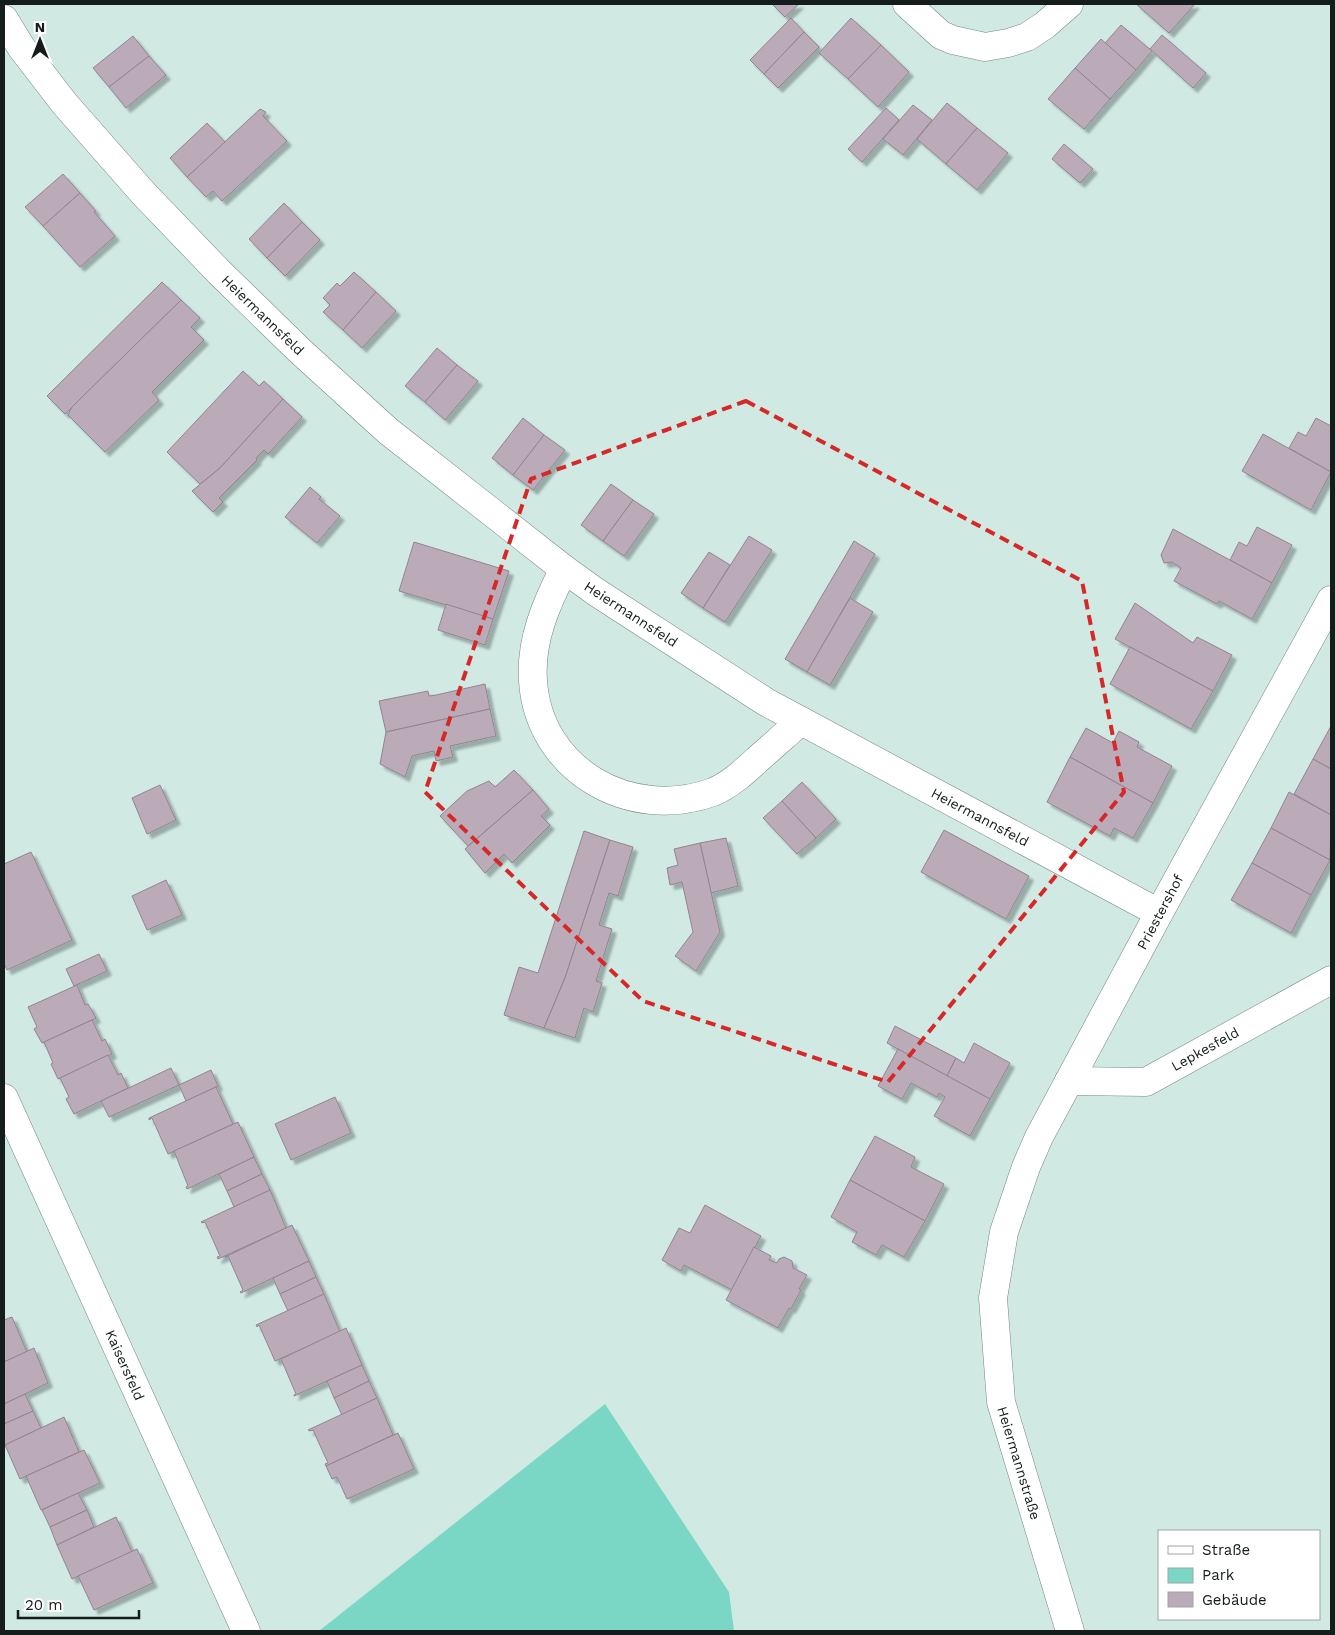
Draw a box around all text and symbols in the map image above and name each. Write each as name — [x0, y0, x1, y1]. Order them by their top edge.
north arrow — [15, 15, 65, 65]
text: N — [35, 19, 45, 35]
street label: Heiermannsfeld — [219, 272, 307, 358]
street label: Heiermannsfeld — [581, 578, 681, 650]
street label: Heiermannsfeld — [928, 785, 1032, 849]
street label: Priestershof — [1134, 871, 1187, 952]
street label: Lepkesfeld — [1168, 1024, 1242, 1074]
street label: Kaisersfeld — [102, 1327, 148, 1403]
street label: Heiermannstraße — [994, 1404, 1044, 1522]
legend — [1158, 1530, 1320, 1620]
text: Straße — [1202, 1541, 1250, 1559]
text: Park — [1202, 1566, 1235, 1584]
scale bar — [18, 1588, 139, 1620]
text: Gebäude — [1202, 1591, 1267, 1609]
text: 20 m — [25, 1596, 63, 1614]

